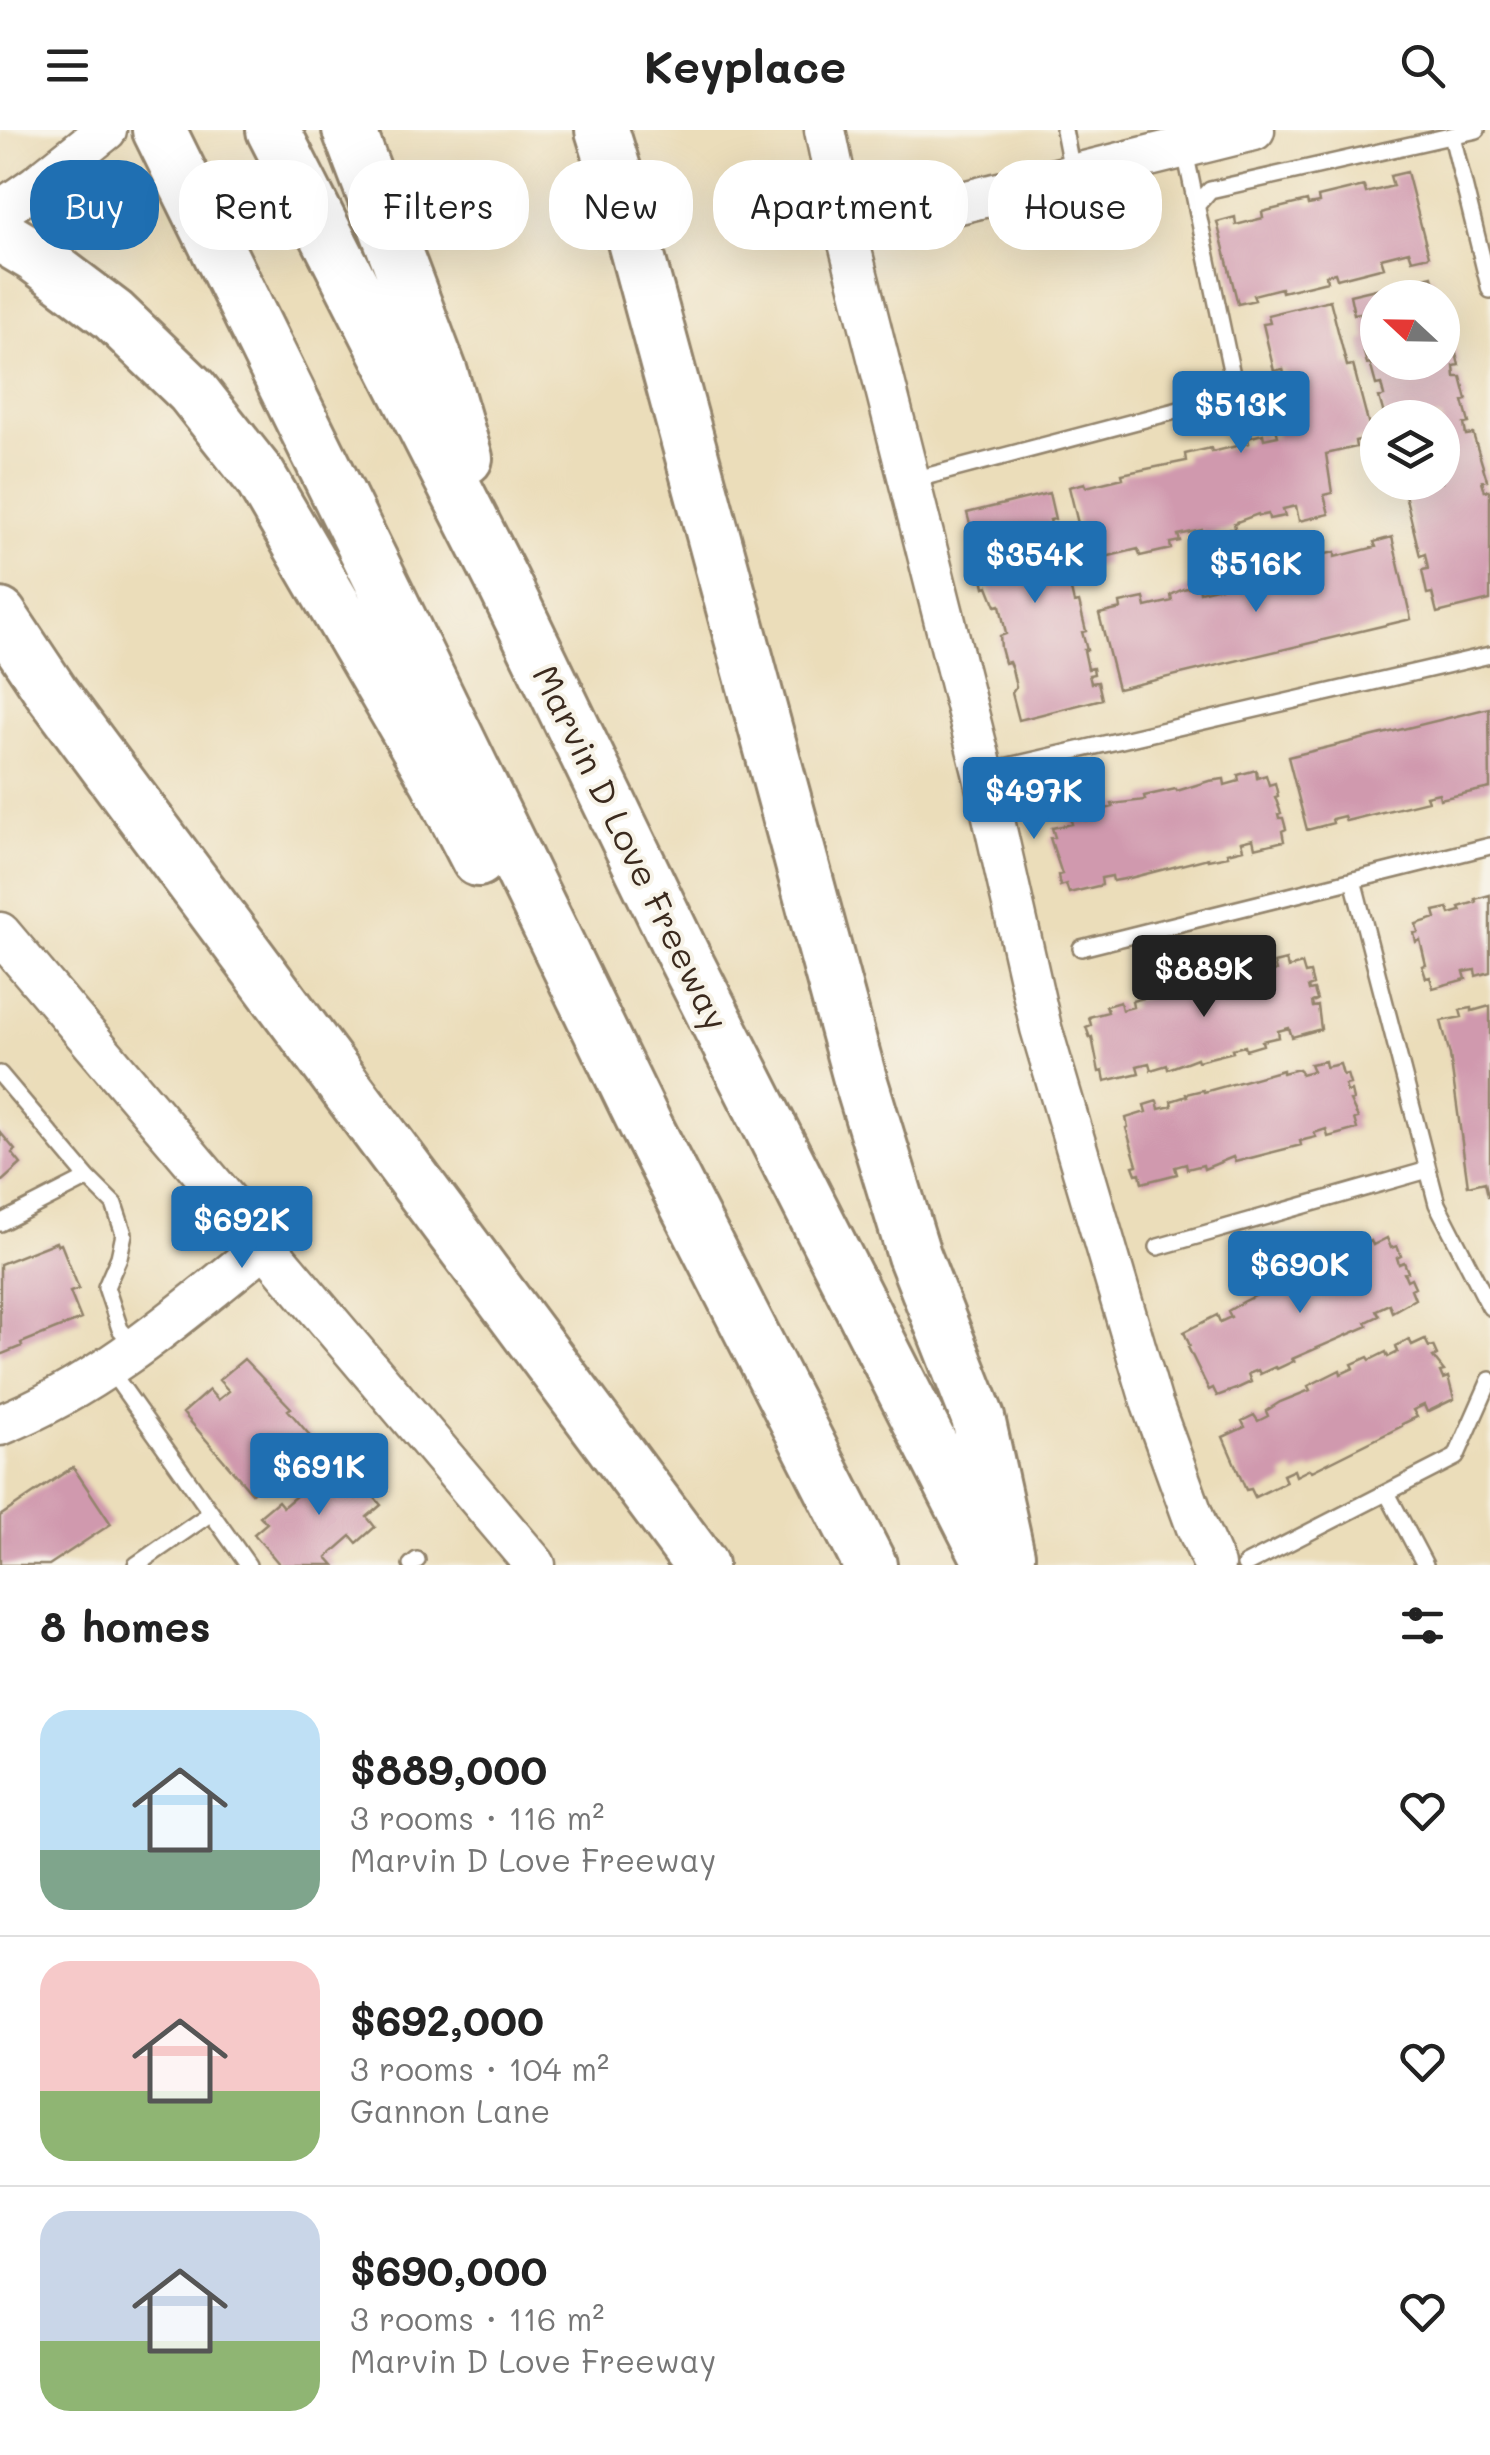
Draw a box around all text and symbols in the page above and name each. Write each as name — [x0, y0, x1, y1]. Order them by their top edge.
text: Keyplace — [644, 36, 846, 94]
icon: menu — [40, 38, 95, 93]
icon: search — [1395, 38, 1450, 93]
chip: Buy — [30, 160, 159, 250]
chip: Rent — [179, 160, 328, 250]
chip: Filters — [348, 160, 529, 250]
chip: New — [549, 160, 693, 250]
chip: Apartment — [713, 160, 968, 250]
chip: House — [988, 160, 1162, 250]
north arrow — [1360, 280, 1460, 380]
map controls — [1360, 280, 1460, 500]
pin: $513K — [1171, 371, 1311, 456]
text: $513K — [1195, 382, 1287, 424]
button: layers — [1360, 400, 1460, 500]
pin: $354K — [965, 521, 1105, 606]
pin: $516K — [1186, 530, 1326, 615]
text: $354K — [985, 532, 1085, 574]
text: $516K — [1209, 541, 1303, 583]
street label: Marvin D Love Freeway — [524, 657, 740, 1037]
pin: $497K — [964, 757, 1104, 842]
text: $497K — [985, 768, 1083, 810]
pin: $889K — [1134, 935, 1274, 1020]
text: $889K — [1154, 946, 1254, 988]
pin: $692K — [172, 1186, 312, 1271]
text: $692K — [193, 1197, 291, 1239]
pin: $690K — [1230, 1231, 1370, 1316]
text: $690K — [1250, 1242, 1350, 1284]
pin: $691K — [249, 1433, 389, 1518]
text: $691K — [272, 1444, 366, 1486]
text: 8 homes — [40, 1598, 211, 1653]
icon: filters — [1395, 1598, 1450, 1653]
text: $889,000 — [350, 1741, 547, 1796]
icon: home — [120, 1750, 240, 1870]
icon: heart — [1395, 1783, 1450, 1838]
text: 3 rooms · 116 m² — [350, 1796, 604, 1838]
text: Marvin D Love Freeway — [350, 1838, 716, 1880]
text: $692,000 — [350, 1992, 544, 2047]
icon: home — [120, 2001, 240, 2121]
icon: heart — [1395, 2034, 1450, 2089]
text: 3 rooms · 104 m² — [350, 2047, 609, 2089]
text: Gannon Lane — [350, 2089, 550, 2131]
text: $690,000 — [350, 2242, 548, 2297]
icon: home — [120, 2251, 240, 2371]
icon: heart — [1395, 2284, 1450, 2339]
text: 3 rooms · 116 m² — [350, 2297, 604, 2339]
text: Marvin D Love Freeway — [350, 2339, 716, 2381]

